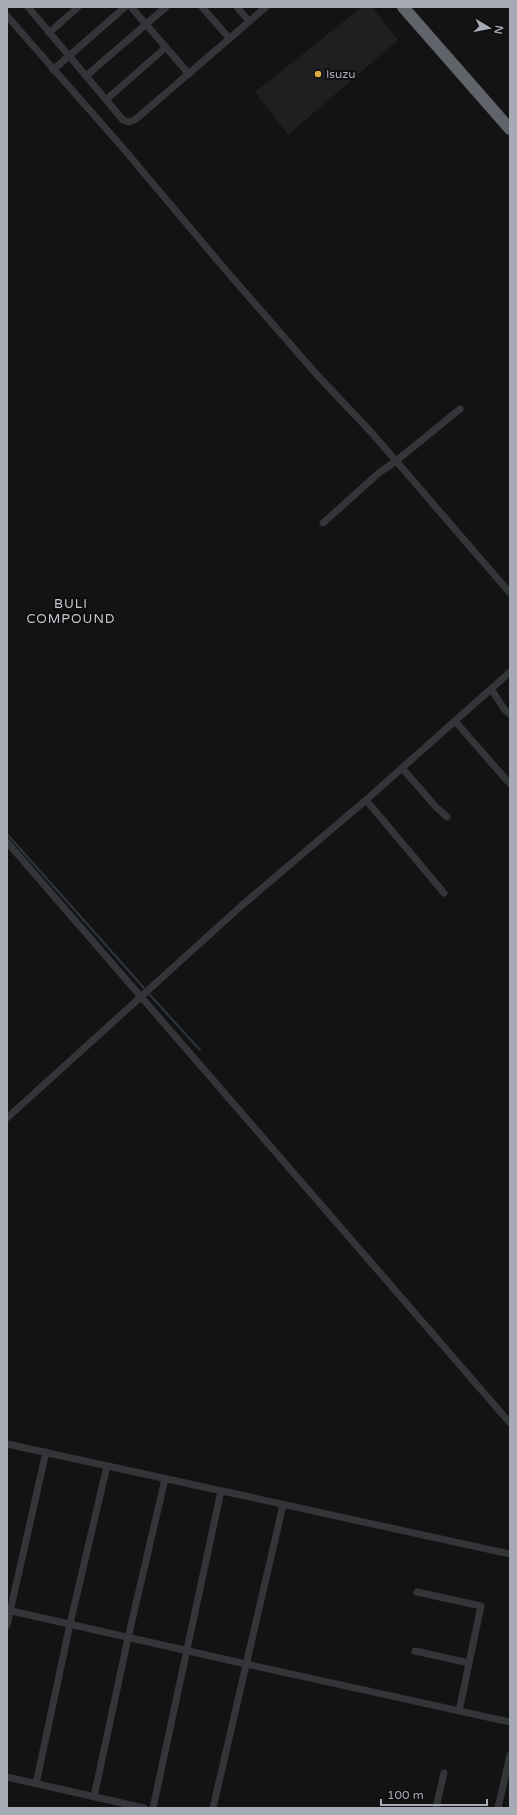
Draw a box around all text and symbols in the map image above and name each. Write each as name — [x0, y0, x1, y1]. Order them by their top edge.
north arrow — [469, 8, 509, 48]
text: N — [491, 24, 506, 35]
place label: Isuzu — [326, 67, 356, 81]
marker: Isuzu — [313, 69, 323, 79]
district label: BULI COMPOUND — [26, 596, 116, 627]
scale bar — [381, 1781, 487, 1807]
text: 100 m — [387, 1788, 424, 1802]

